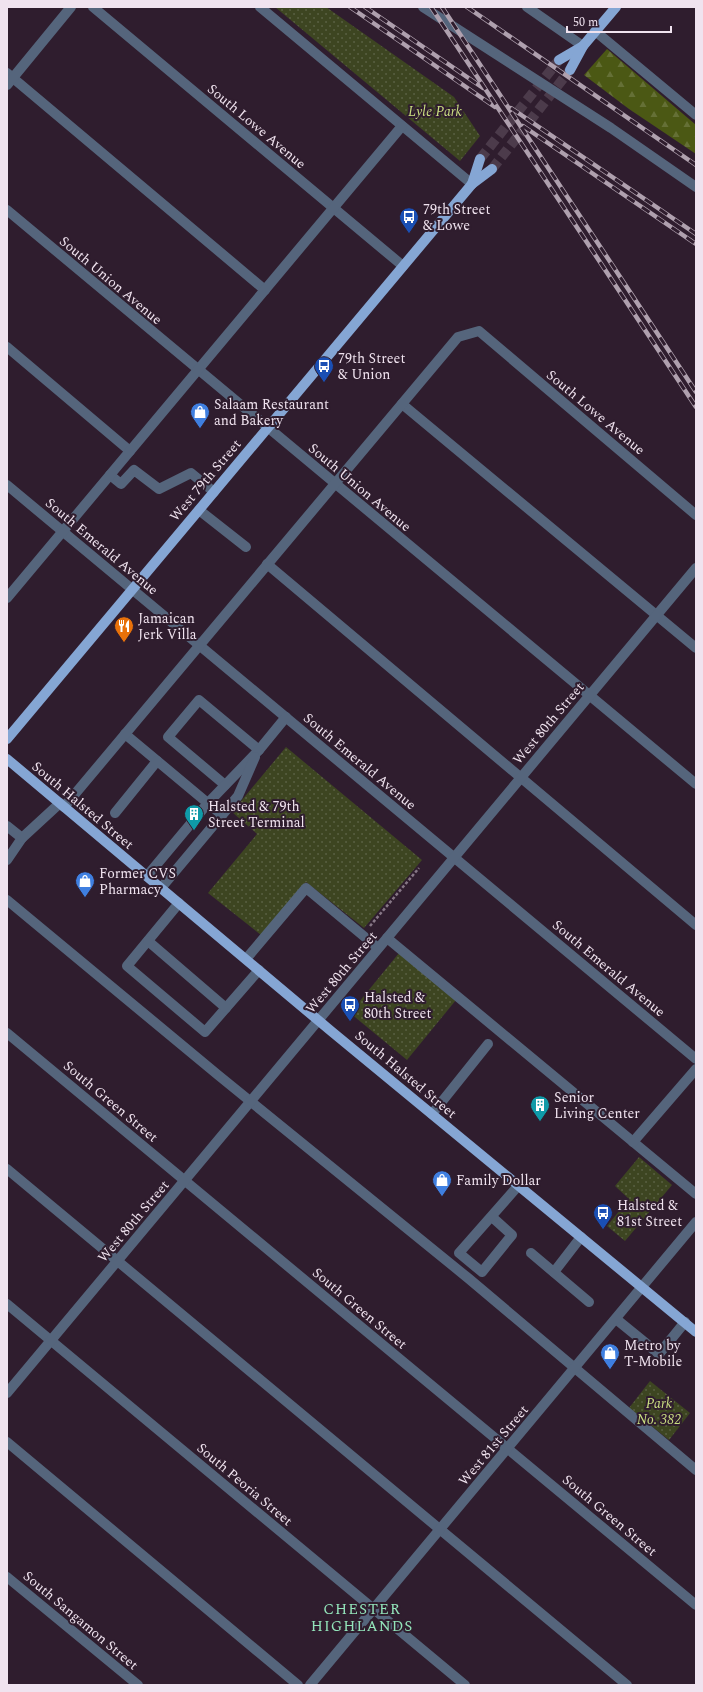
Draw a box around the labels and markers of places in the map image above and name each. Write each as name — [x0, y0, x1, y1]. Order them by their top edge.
place label: 79th Street & Lowe — [423, 199, 490, 236]
bus stop icon: 79th Street & Lowe — [398, 206, 420, 234]
place label: 79th Street & Union — [338, 348, 405, 385]
bus stop icon: 79th Street & Union — [313, 355, 335, 383]
place label: Salaam Restaurant and Bakery — [214, 394, 329, 431]
shop icon: Salaam Restaurant and Bakery — [189, 401, 211, 429]
place label: Jamaican Jerk Villa — [138, 608, 197, 645]
restaurant icon: Jamaican Jerk Villa — [113, 615, 135, 643]
place label: Halsted & 79th Street Terminal — [208, 796, 305, 833]
building icon: Halsted & 79th Street Terminal — [183, 803, 205, 831]
place label: Former CVS Pharmacy — [99, 863, 176, 900]
shop icon: Former CVS Pharmacy — [74, 870, 96, 898]
place label: Halsted & 80th Street — [364, 987, 431, 1024]
bus stop icon: Halsted & 80th Street — [339, 994, 361, 1022]
place label: Senior Living Center — [554, 1087, 640, 1124]
building icon: Senior Living Center — [529, 1094, 551, 1122]
shop icon: Family Dollar — [431, 1169, 453, 1197]
place label: Family Dollar — [456, 1170, 541, 1191]
place label: Halsted & 81st Street — [617, 1195, 682, 1232]
bus stop icon: Halsted & 81st Street — [592, 1202, 614, 1230]
place label: Metro by T-Mobile — [624, 1335, 682, 1372]
shop icon: Metro by T-Mobile — [599, 1342, 621, 1370]

